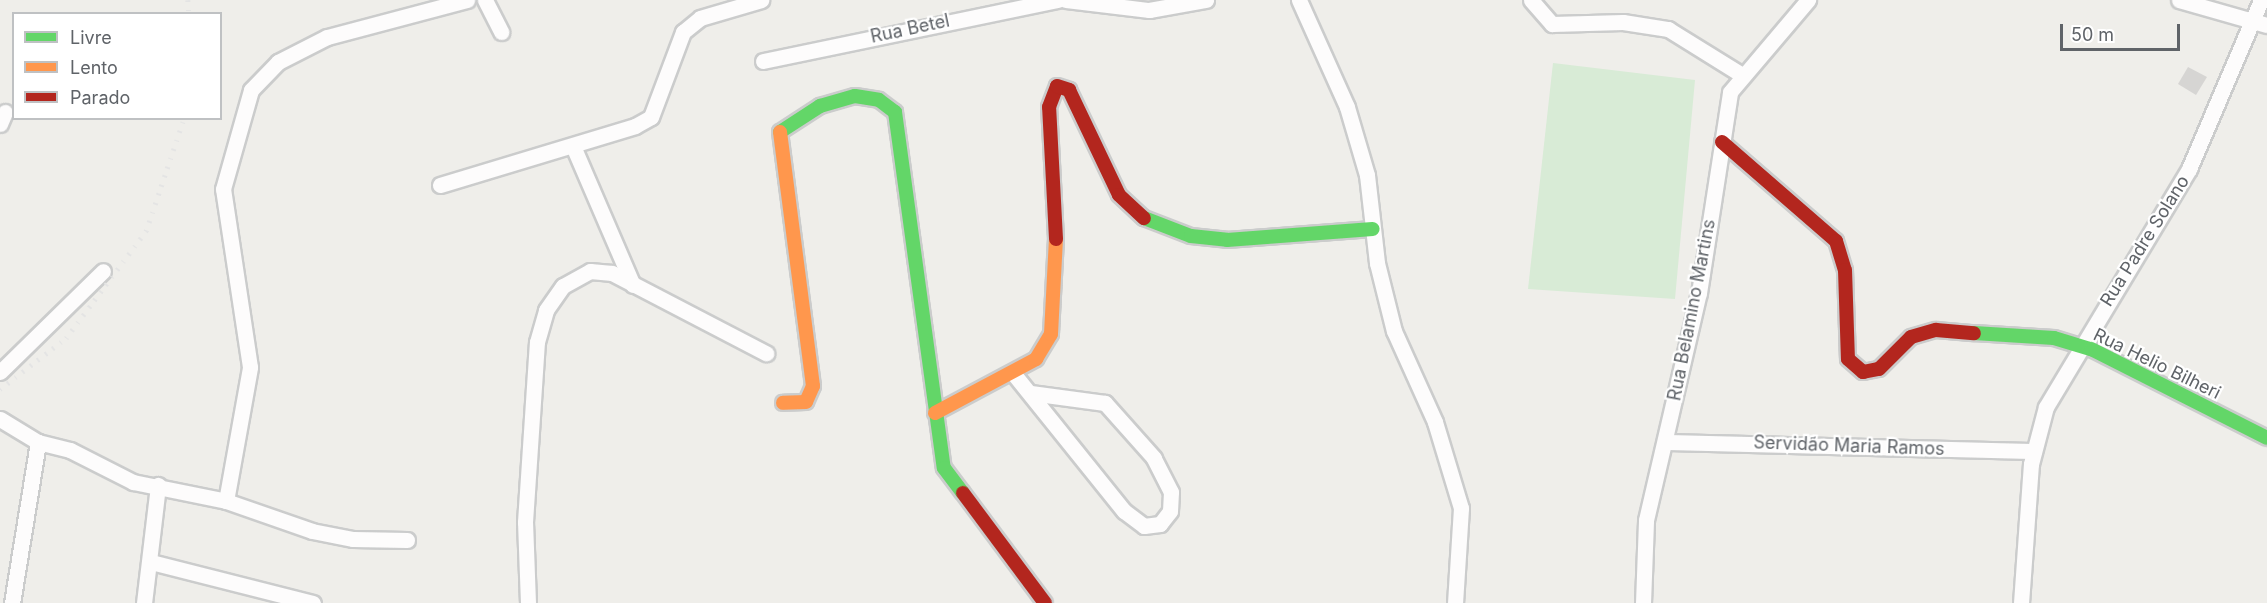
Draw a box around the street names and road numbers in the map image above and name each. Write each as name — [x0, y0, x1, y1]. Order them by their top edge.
street label: Rua Betel — [869, 10, 951, 48]
street label: Rua Padre Solano — [2096, 172, 2194, 310]
street label: Rua Belamino Martins — [1664, 217, 1720, 403]
street label: Rua Helio Bilheri — [2090, 324, 2224, 404]
street label: Servidão Maria Ramos — [1753, 432, 1945, 460]

